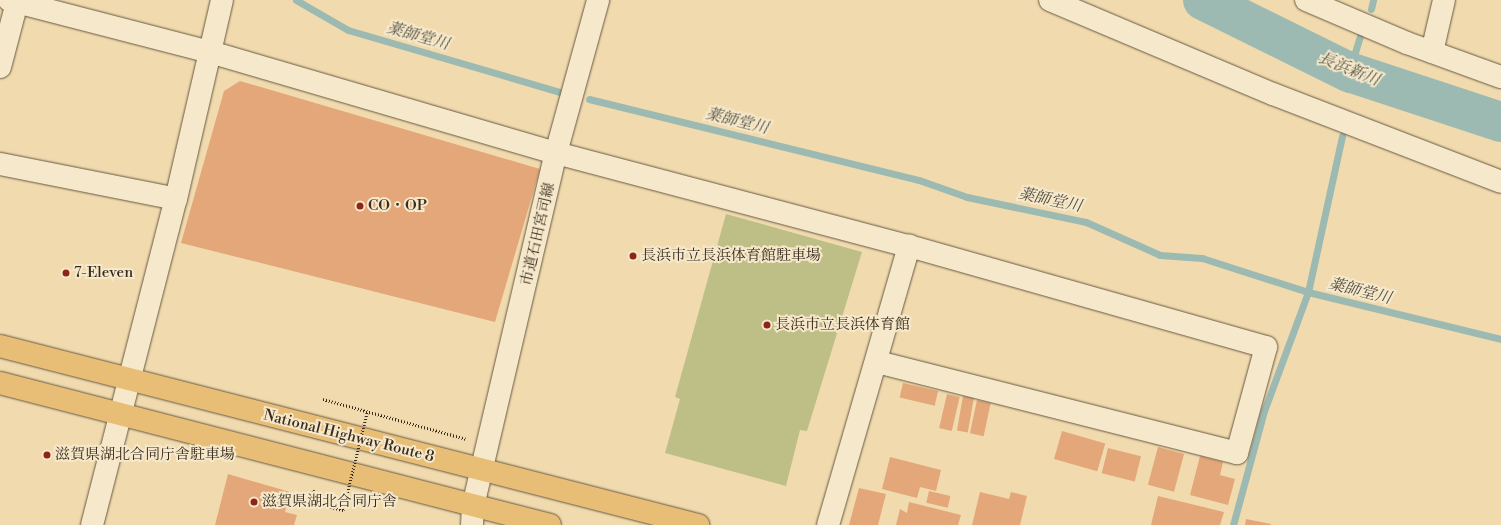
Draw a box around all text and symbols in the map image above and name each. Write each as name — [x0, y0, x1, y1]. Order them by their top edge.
water label: 薬師堂川 — [385, 18, 451, 54]
water label: 長浜新川 — [1316, 48, 1382, 90]
water label: 薬師堂川 — [704, 104, 770, 138]
street label: 市道石田宮司線 — [517, 181, 559, 287]
water label: 薬師堂川 — [1017, 184, 1083, 216]
place label: CO・OP — [368, 197, 427, 215]
marker: CO・OP — [355, 201, 365, 211]
place label: 長浜市立長浜体育館駐車場 — [641, 247, 821, 265]
marker: 長浜市立長浜体育館駐車場 — [628, 251, 638, 261]
place label: 7-Eleven — [74, 264, 133, 282]
marker: 7-Eleven — [61, 268, 71, 278]
water label: 薬師堂川 — [1327, 274, 1393, 308]
place label: 長浜市立長浜体育館 — [775, 316, 910, 334]
marker: 長浜市立長浜体育館 — [762, 320, 772, 330]
street label: National Highway Route 8 — [262, 406, 436, 466]
place label: 滋賀県湖北合同庁舎駐車場 — [55, 446, 235, 464]
marker: 滋賀県湖北合同庁舎駐車場 — [42, 450, 52, 460]
place label: 滋賀県湖北合同庁舎 — [262, 493, 397, 511]
marker: 滋賀県湖北合同庁舎 — [249, 497, 259, 507]

